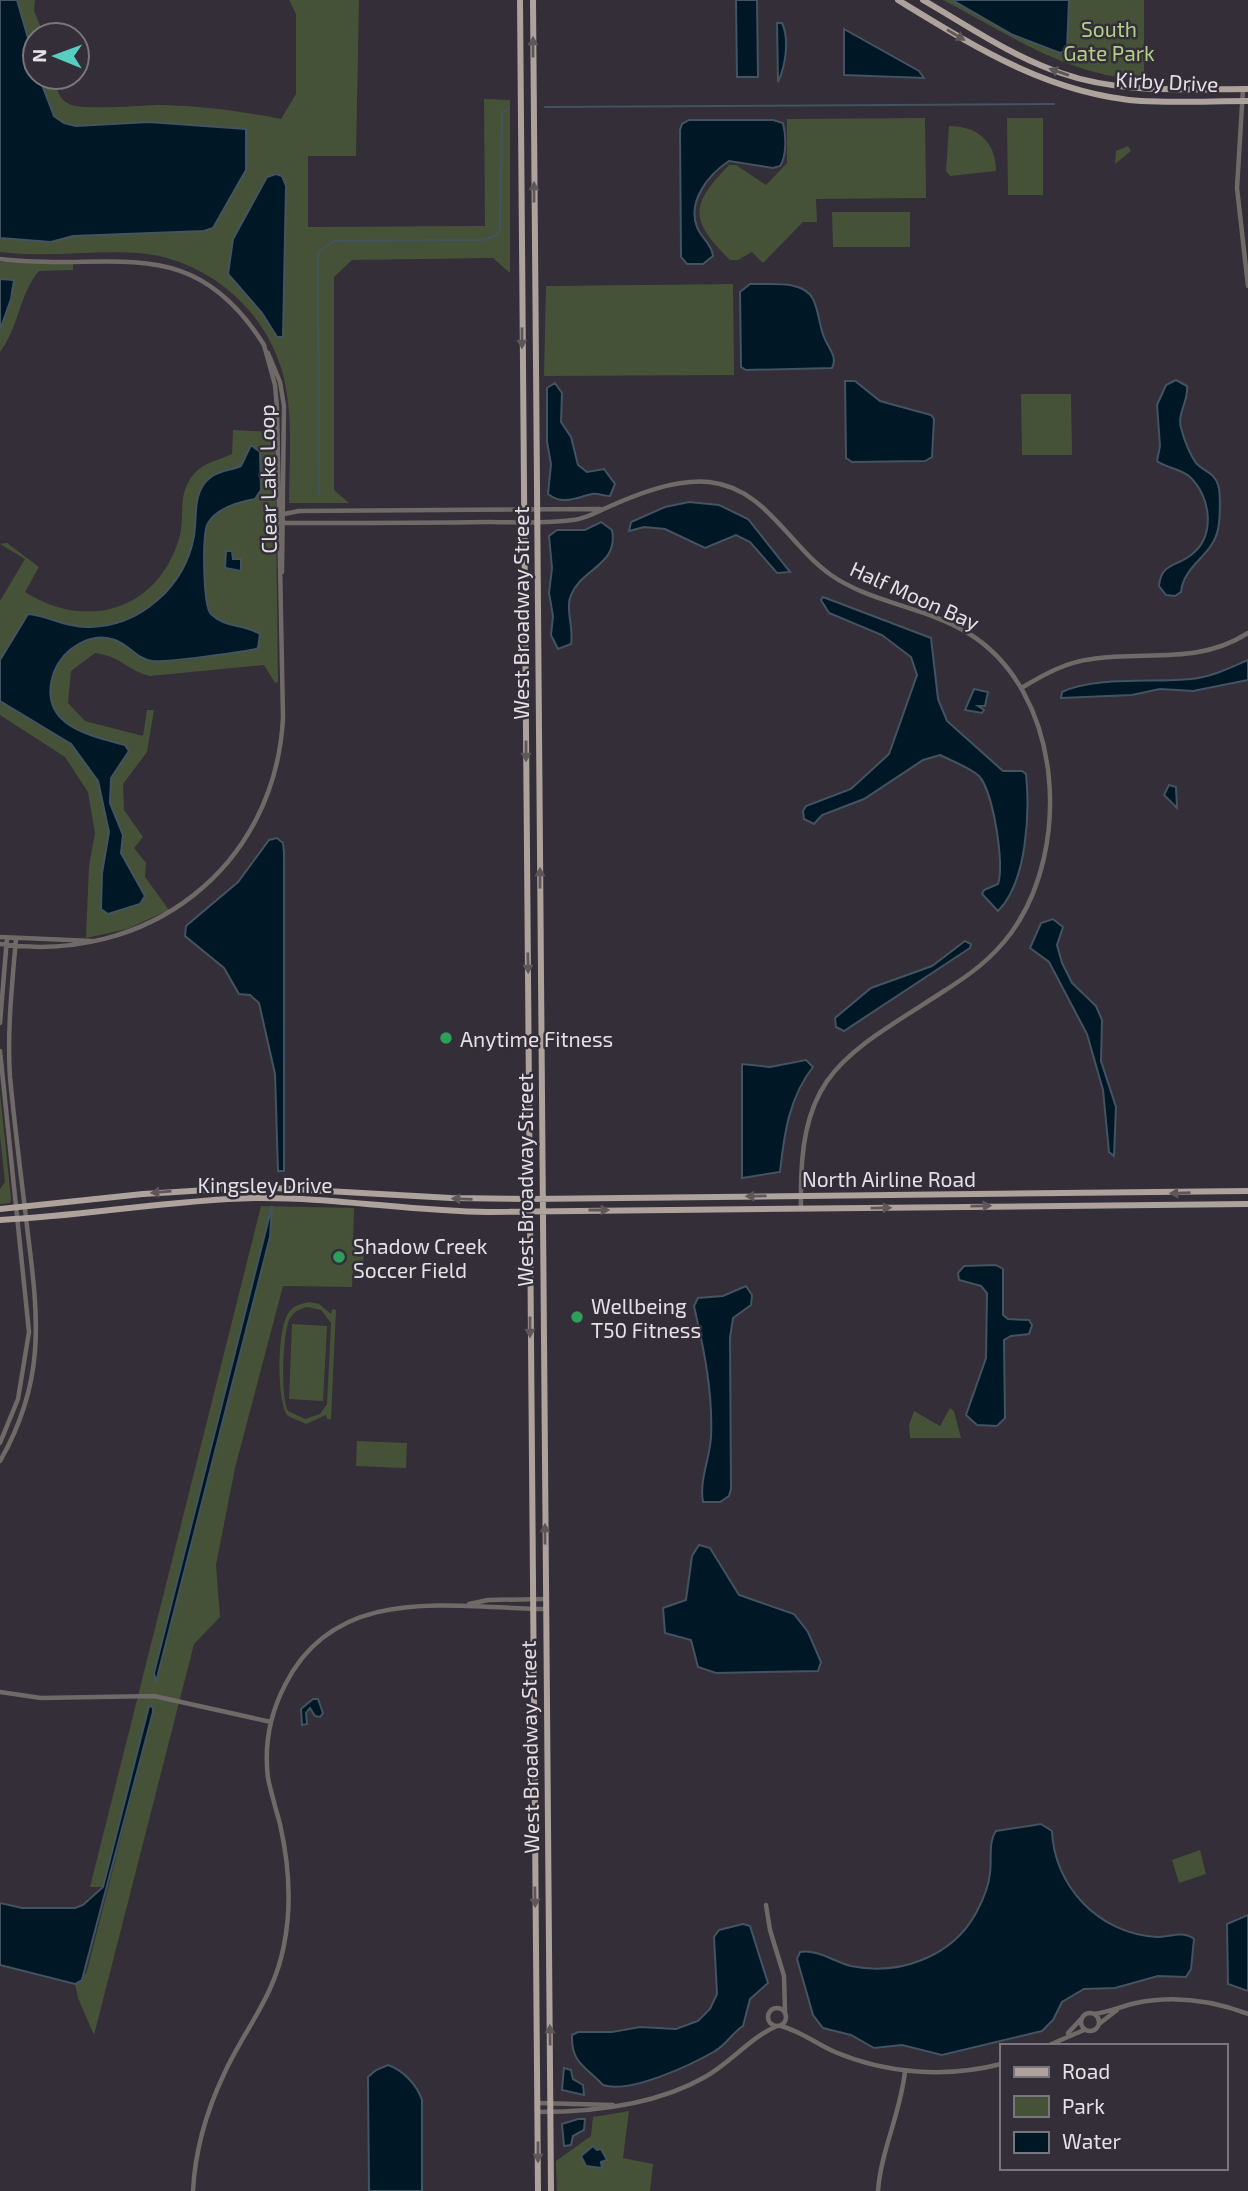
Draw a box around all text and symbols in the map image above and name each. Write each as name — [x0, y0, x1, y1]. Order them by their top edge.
park label: South Gate Park — [1063, 16, 1155, 65]
north arrow — [21, 21, 91, 91]
one-way arrow — [947, 29, 966, 42]
one-way arrow — [527, 36, 539, 58]
text: N — [27, 49, 50, 63]
one-way arrow — [1049, 66, 1070, 77]
street label: Kirby Drive — [1115, 66, 1219, 96]
one-way arrow — [528, 181, 540, 203]
one-way arrow — [516, 327, 528, 349]
street label: Clear Lake Loop — [253, 404, 281, 554]
street label: West Broadway Street — [508, 506, 533, 720]
street label: Half Moon Bay — [847, 555, 983, 635]
one-way arrow — [520, 741, 532, 763]
one-way arrow — [534, 866, 545, 888]
one-way arrow — [522, 952, 533, 974]
place label: Anytime Fitness — [460, 1026, 613, 1051]
marker: Anytime Fitness — [438, 1030, 454, 1046]
street label: West Broadway Street — [512, 1073, 537, 1287]
street label: North Airline Road — [802, 1166, 976, 1191]
street label: Kingsley Drive — [198, 1172, 332, 1197]
one-way arrow — [150, 1187, 172, 1198]
one-way arrow — [1169, 1188, 1191, 1199]
one-way arrow — [745, 1190, 767, 1202]
one-way arrow — [450, 1193, 472, 1204]
one-way arrow — [970, 1201, 992, 1212]
one-way arrow — [870, 1202, 892, 1214]
one-way arrow — [589, 1204, 611, 1216]
place label: Shadow Creek Soccer Field — [353, 1233, 488, 1282]
marker: Shadow Creek Soccer Field — [331, 1249, 347, 1265]
place label: Wellbeing T50 Fitness — [591, 1293, 701, 1342]
marker: Wellbeing T50 Fitness — [569, 1309, 585, 1325]
one-way arrow — [524, 1317, 536, 1339]
one-way arrow — [539, 1523, 551, 1545]
street label: West Broadway Street — [515, 1640, 543, 1854]
one-way arrow — [529, 1886, 541, 1908]
one-way arrow — [544, 2024, 556, 2046]
legend — [1000, 2044, 1227, 2170]
text: Road — [1062, 2058, 1110, 2083]
text: Park — [1062, 2093, 1105, 2118]
text: Water — [1062, 2128, 1121, 2153]
one-way arrow — [532, 2141, 544, 2163]

